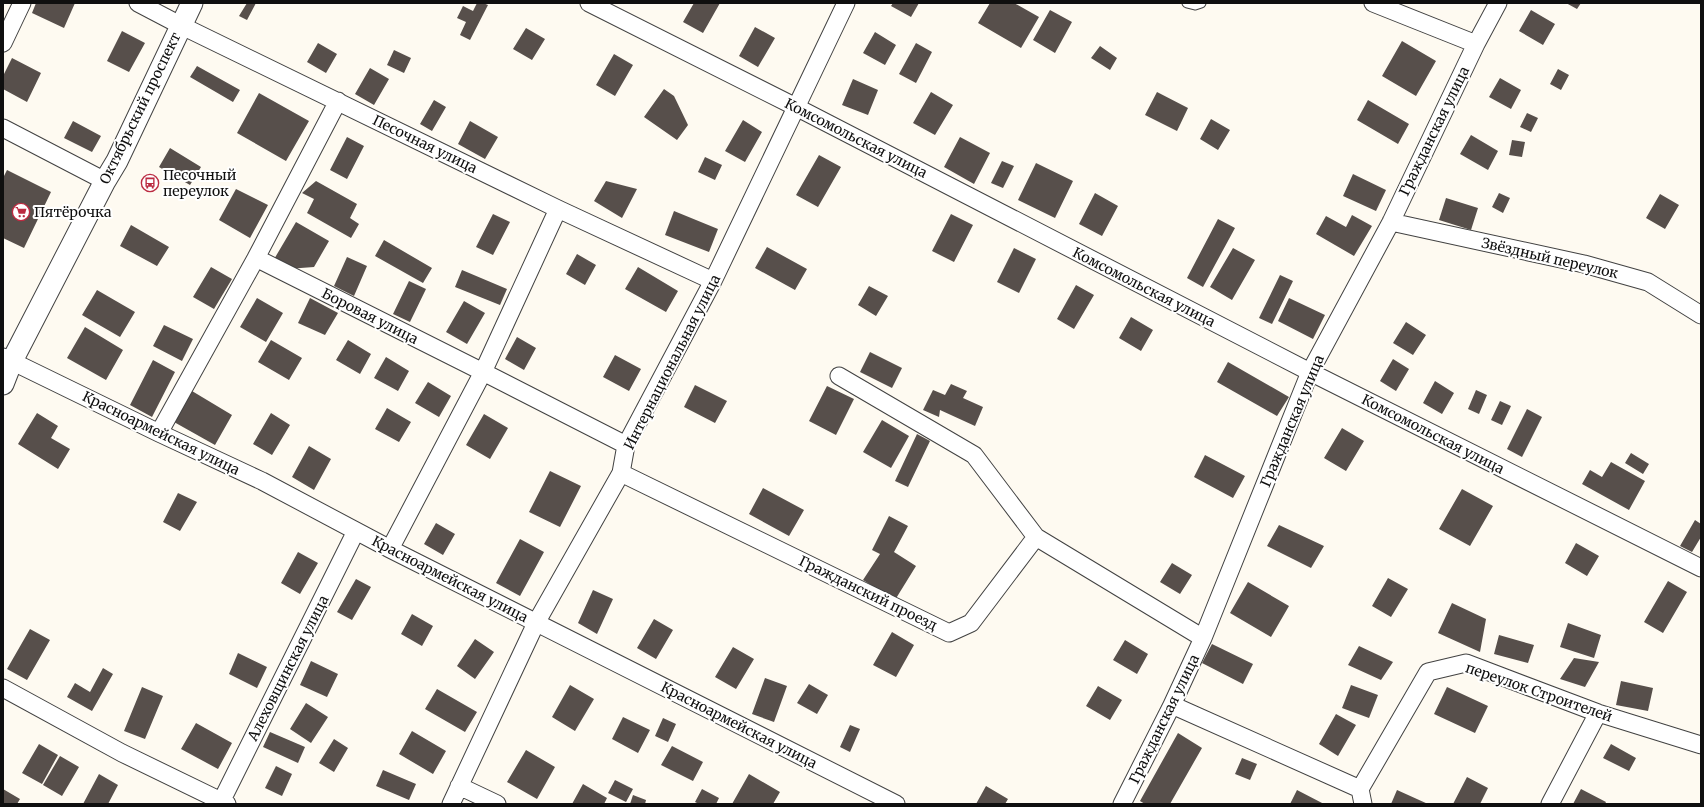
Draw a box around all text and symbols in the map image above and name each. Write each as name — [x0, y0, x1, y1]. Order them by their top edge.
street label: Октябрьский проспект — [95, 29, 185, 187]
street label: Гражданская улица — [1395, 63, 1473, 199]
street label: Комсомольская улица — [782, 94, 931, 182]
street label: Песочная улица — [370, 111, 481, 177]
place label: Песочный переулок — [163, 166, 237, 200]
bus stop icon: Песочный переулок — [140, 173, 160, 193]
supermarket icon: Пятёрочка — [11, 202, 31, 222]
place label: Пятёрочка — [34, 203, 112, 221]
street label: Звёздный переулок — [1480, 234, 1620, 283]
street label: Комсомольская улица — [1070, 243, 1219, 331]
street label: Интернациональная улица — [620, 271, 724, 453]
street label: Боровая улица — [319, 284, 422, 348]
street label: Гражданская улица — [1256, 352, 1328, 490]
street label: Красноармейская улица — [79, 387, 243, 479]
street label: Комсомольская улица — [1359, 390, 1508, 478]
street label: Красноармейская улица — [369, 532, 531, 626]
street label: Гражданский проезд — [796, 552, 941, 635]
street label: Алеховщинская улица — [243, 592, 333, 745]
street label: Гражданская улица — [1125, 651, 1203, 787]
street label: переулок Строителей — [1463, 658, 1615, 726]
street label: Красноармейская улица — [658, 678, 820, 772]

